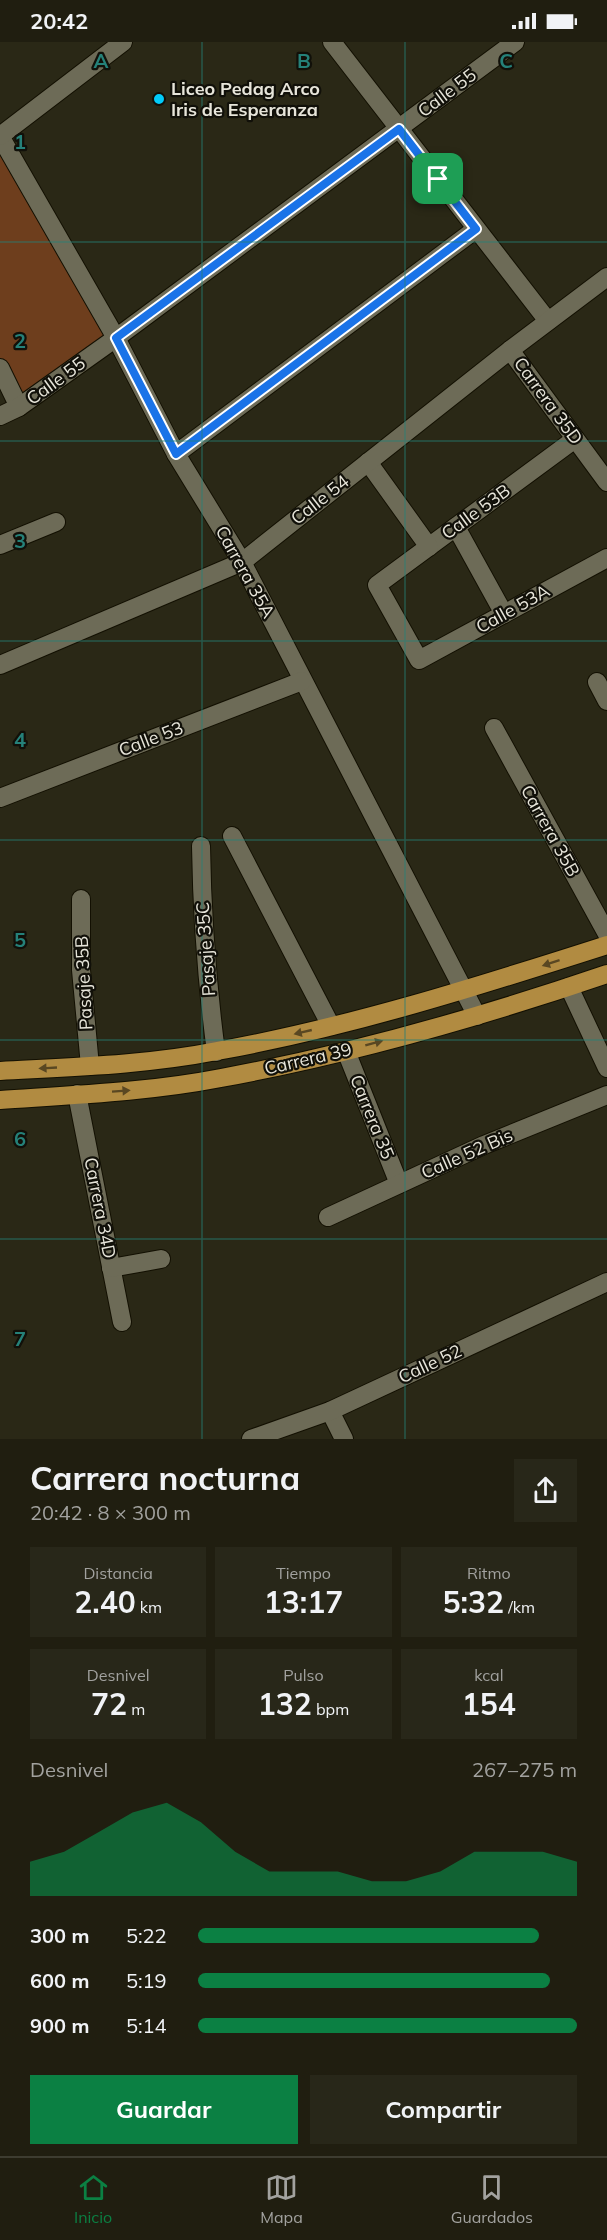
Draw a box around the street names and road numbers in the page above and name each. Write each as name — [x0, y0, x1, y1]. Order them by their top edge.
street label: Calle 55 — [413, 63, 481, 122]
street label: Calle 55 — [22, 351, 90, 410]
street label: Carrera 35D — [509, 352, 588, 449]
street label: Calle 54 — [286, 470, 354, 529]
street label: Calle 53B — [437, 479, 515, 544]
street label: Carrera 35A — [211, 521, 280, 622]
street label: Calle 53A — [472, 579, 554, 638]
street label: Calle 53 — [115, 716, 186, 761]
street label: Carrera 35B — [516, 781, 585, 881]
street label: Pasaje 35C — [191, 901, 220, 997]
street label: Pasaje 35B — [70, 935, 97, 1031]
street label: Carrera 39 — [262, 1037, 354, 1080]
street label: Carrera 35 — [345, 1071, 400, 1163]
street label: Calle 52 Bis — [418, 1123, 516, 1184]
street label: Carrera 34D — [79, 1155, 122, 1260]
street label: Calle 52 — [394, 1339, 465, 1388]

